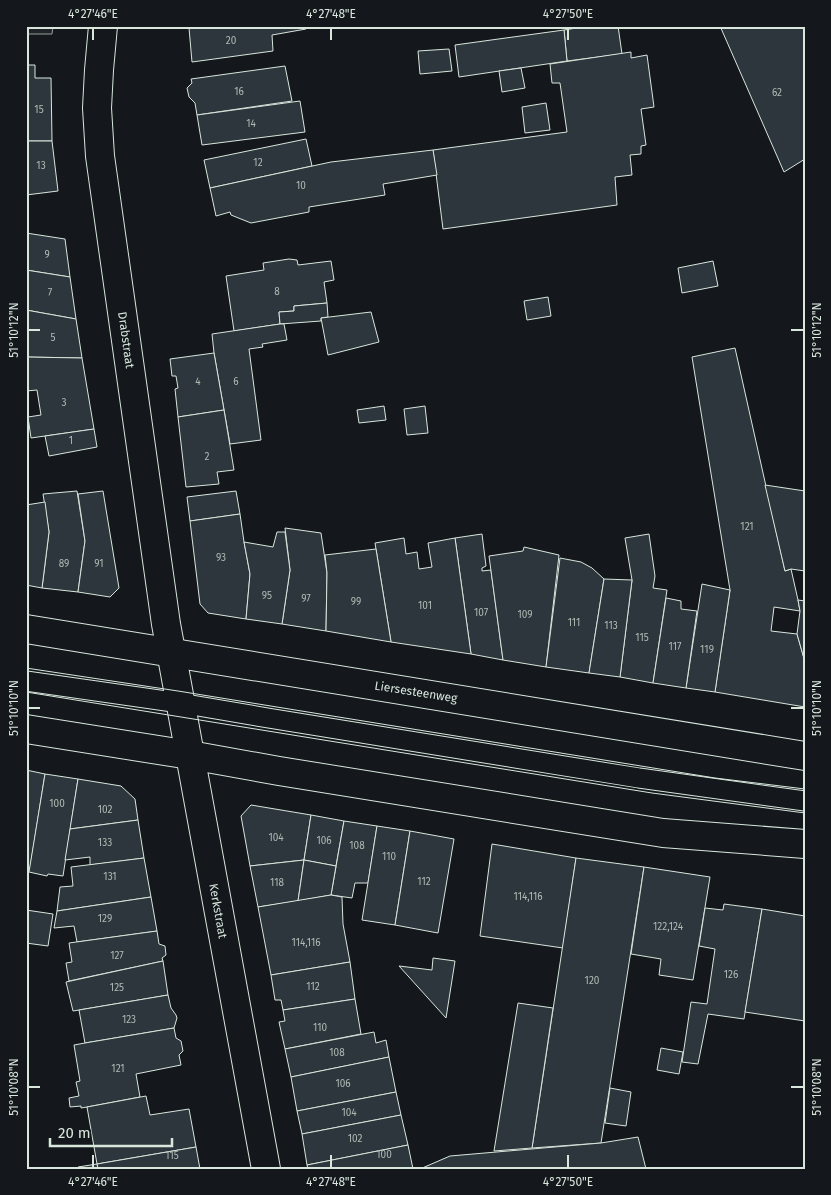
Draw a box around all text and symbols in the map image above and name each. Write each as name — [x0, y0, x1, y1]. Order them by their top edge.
text: 4°27'46"E — [68, 7, 118, 21]
text: 4°27'48"E — [306, 7, 356, 21]
text: 4°27'50"E — [543, 7, 593, 21]
house number: 20 — [226, 35, 237, 47]
house number: 16 — [234, 86, 244, 98]
house number: 62 — [772, 87, 782, 99]
house number: 15 — [34, 104, 44, 116]
house number: 14 — [246, 118, 257, 130]
house number: 12 — [253, 157, 263, 169]
house number: 13 — [36, 160, 46, 172]
house number: 10 — [296, 180, 306, 192]
house number: 9 — [44, 249, 50, 261]
house number: 8 — [274, 286, 280, 298]
house number: 7 — [48, 287, 53, 299]
text: 51°10'12"N — [7, 302, 21, 358]
text: 51°10'12"N — [810, 302, 824, 358]
street label: Drabstraat — [115, 311, 137, 370]
house number: 5 — [50, 332, 56, 344]
house number: 4 — [195, 376, 201, 388]
house number: 6 — [233, 376, 239, 388]
house number: 3 — [62, 397, 67, 409]
house number: 1 — [69, 435, 73, 447]
house number: 2 — [205, 451, 210, 463]
house number: 121 — [740, 521, 754, 533]
house number: 93 — [216, 552, 226, 564]
house number: 89 — [59, 558, 69, 570]
house number: 91 — [94, 558, 104, 570]
house number: 95 — [262, 590, 272, 602]
house number: 97 — [301, 593, 311, 605]
house number: 99 — [351, 596, 361, 608]
house number: 101 — [418, 600, 432, 612]
house number: 107 — [474, 607, 489, 619]
house number: 109 — [517, 609, 533, 621]
house number: 111 — [568, 617, 580, 629]
house number: 113 — [604, 620, 618, 632]
house number: 115 — [635, 632, 649, 644]
house number: 117 — [669, 641, 682, 653]
house number: 119 — [700, 644, 714, 656]
street label: Liersesteenweg — [374, 679, 459, 706]
text: 51°10'10"N — [7, 680, 21, 736]
text: 51°10'10"N — [810, 680, 824, 736]
house number: 100 — [49, 798, 65, 810]
house number: 102 — [98, 804, 112, 816]
house number: 104 — [268, 832, 284, 844]
house number: 106 — [316, 835, 332, 847]
house number: 133 — [98, 837, 112, 849]
house number: 108 — [349, 840, 365, 852]
house number: 110 — [382, 851, 396, 863]
house number: 131 — [103, 871, 117, 883]
house number: 112 — [417, 876, 431, 888]
house number: 118 — [270, 877, 285, 889]
street label: Kerkstraat — [206, 882, 230, 940]
house number: 114,116 — [513, 891, 543, 903]
house number: 129 — [98, 913, 112, 925]
house number: 122,124 — [653, 921, 684, 933]
house number: 114,116 — [291, 937, 321, 949]
house number: 127 — [110, 950, 124, 962]
house number: 126 — [724, 969, 738, 981]
house number: 120 — [585, 975, 600, 987]
house number: 112 — [306, 981, 320, 993]
house number: 125 — [110, 982, 124, 994]
house number: 123 — [122, 1014, 136, 1026]
house number: 110 — [313, 1022, 327, 1034]
house number: 108 — [329, 1047, 345, 1059]
text: 51°10'08"N — [7, 1058, 21, 1116]
text: 51°10'08"N — [810, 1058, 824, 1116]
house number: 121 — [111, 1063, 125, 1075]
house number: 106 — [335, 1078, 351, 1090]
house number: 104 — [341, 1107, 357, 1119]
scale bar — [50, 1115, 172, 1147]
text: 20 m — [58, 1124, 91, 1142]
house number: 102 — [348, 1133, 362, 1145]
house number: 100 — [376, 1149, 392, 1161]
house number: 115 — [165, 1150, 179, 1162]
text: 4°27'46"E — [68, 1175, 118, 1189]
text: 4°27'48"E — [306, 1175, 356, 1189]
text: 4°27'50"E — [543, 1175, 593, 1189]

